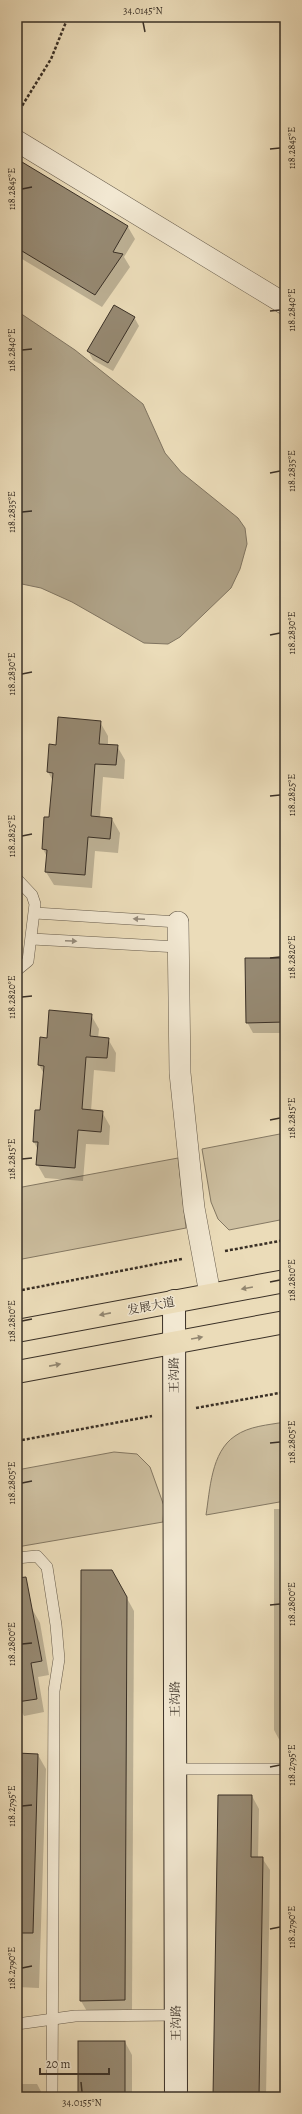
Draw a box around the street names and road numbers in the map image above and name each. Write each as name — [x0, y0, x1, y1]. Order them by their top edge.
street label: 发展大道 — [126, 1294, 176, 1318]
street label: 王沟路 — [166, 1357, 182, 1393]
street label: 王沟路 — [167, 1681, 183, 1717]
street label: 王沟路 — [168, 2005, 184, 2041]

